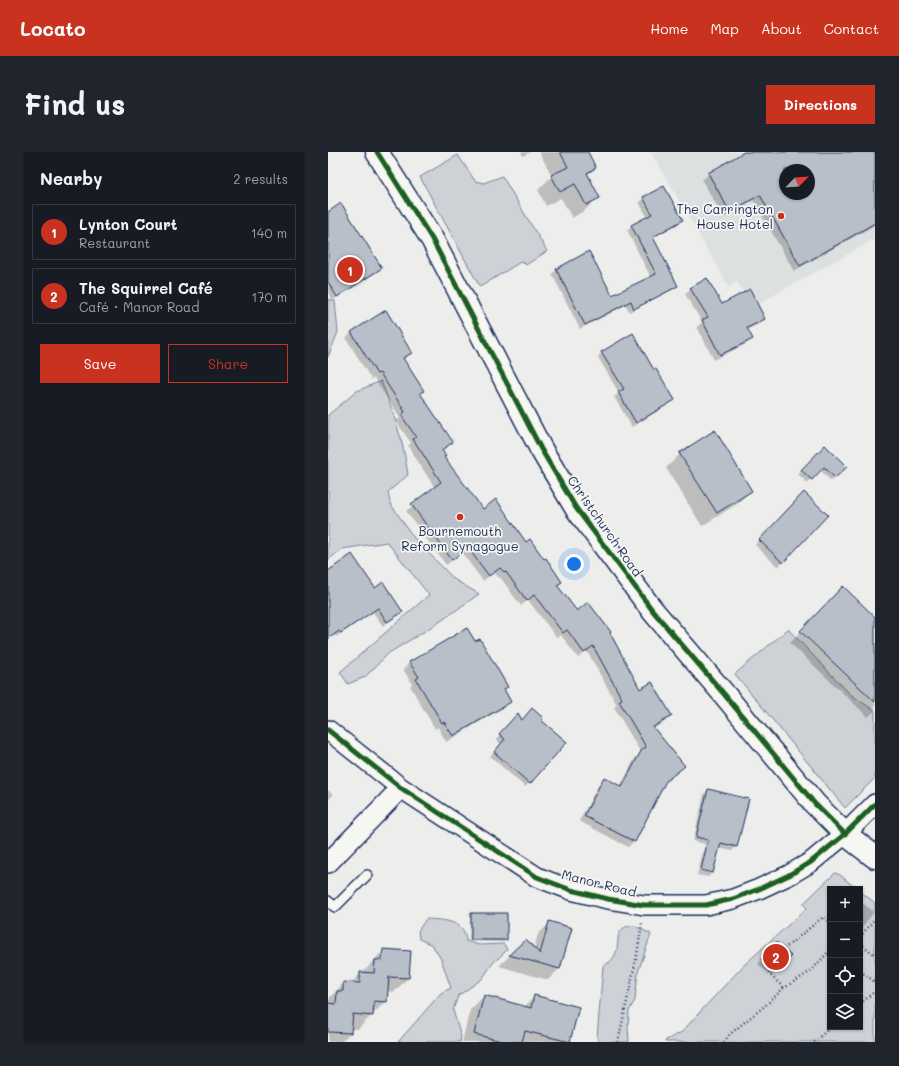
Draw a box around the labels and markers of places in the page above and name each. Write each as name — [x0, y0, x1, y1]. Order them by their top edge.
place label: The Carrington House Hotel — [676, 200, 773, 232]
marker: The Carrington House Hotel — [776, 211, 786, 221]
pin: 1 — [337, 255, 363, 285]
marker: Bournemouth Reform Synagogue — [455, 512, 465, 522]
place label: Bournemouth Reform Synagogue — [401, 522, 519, 554]
pin: 2 — [763, 942, 789, 972]

